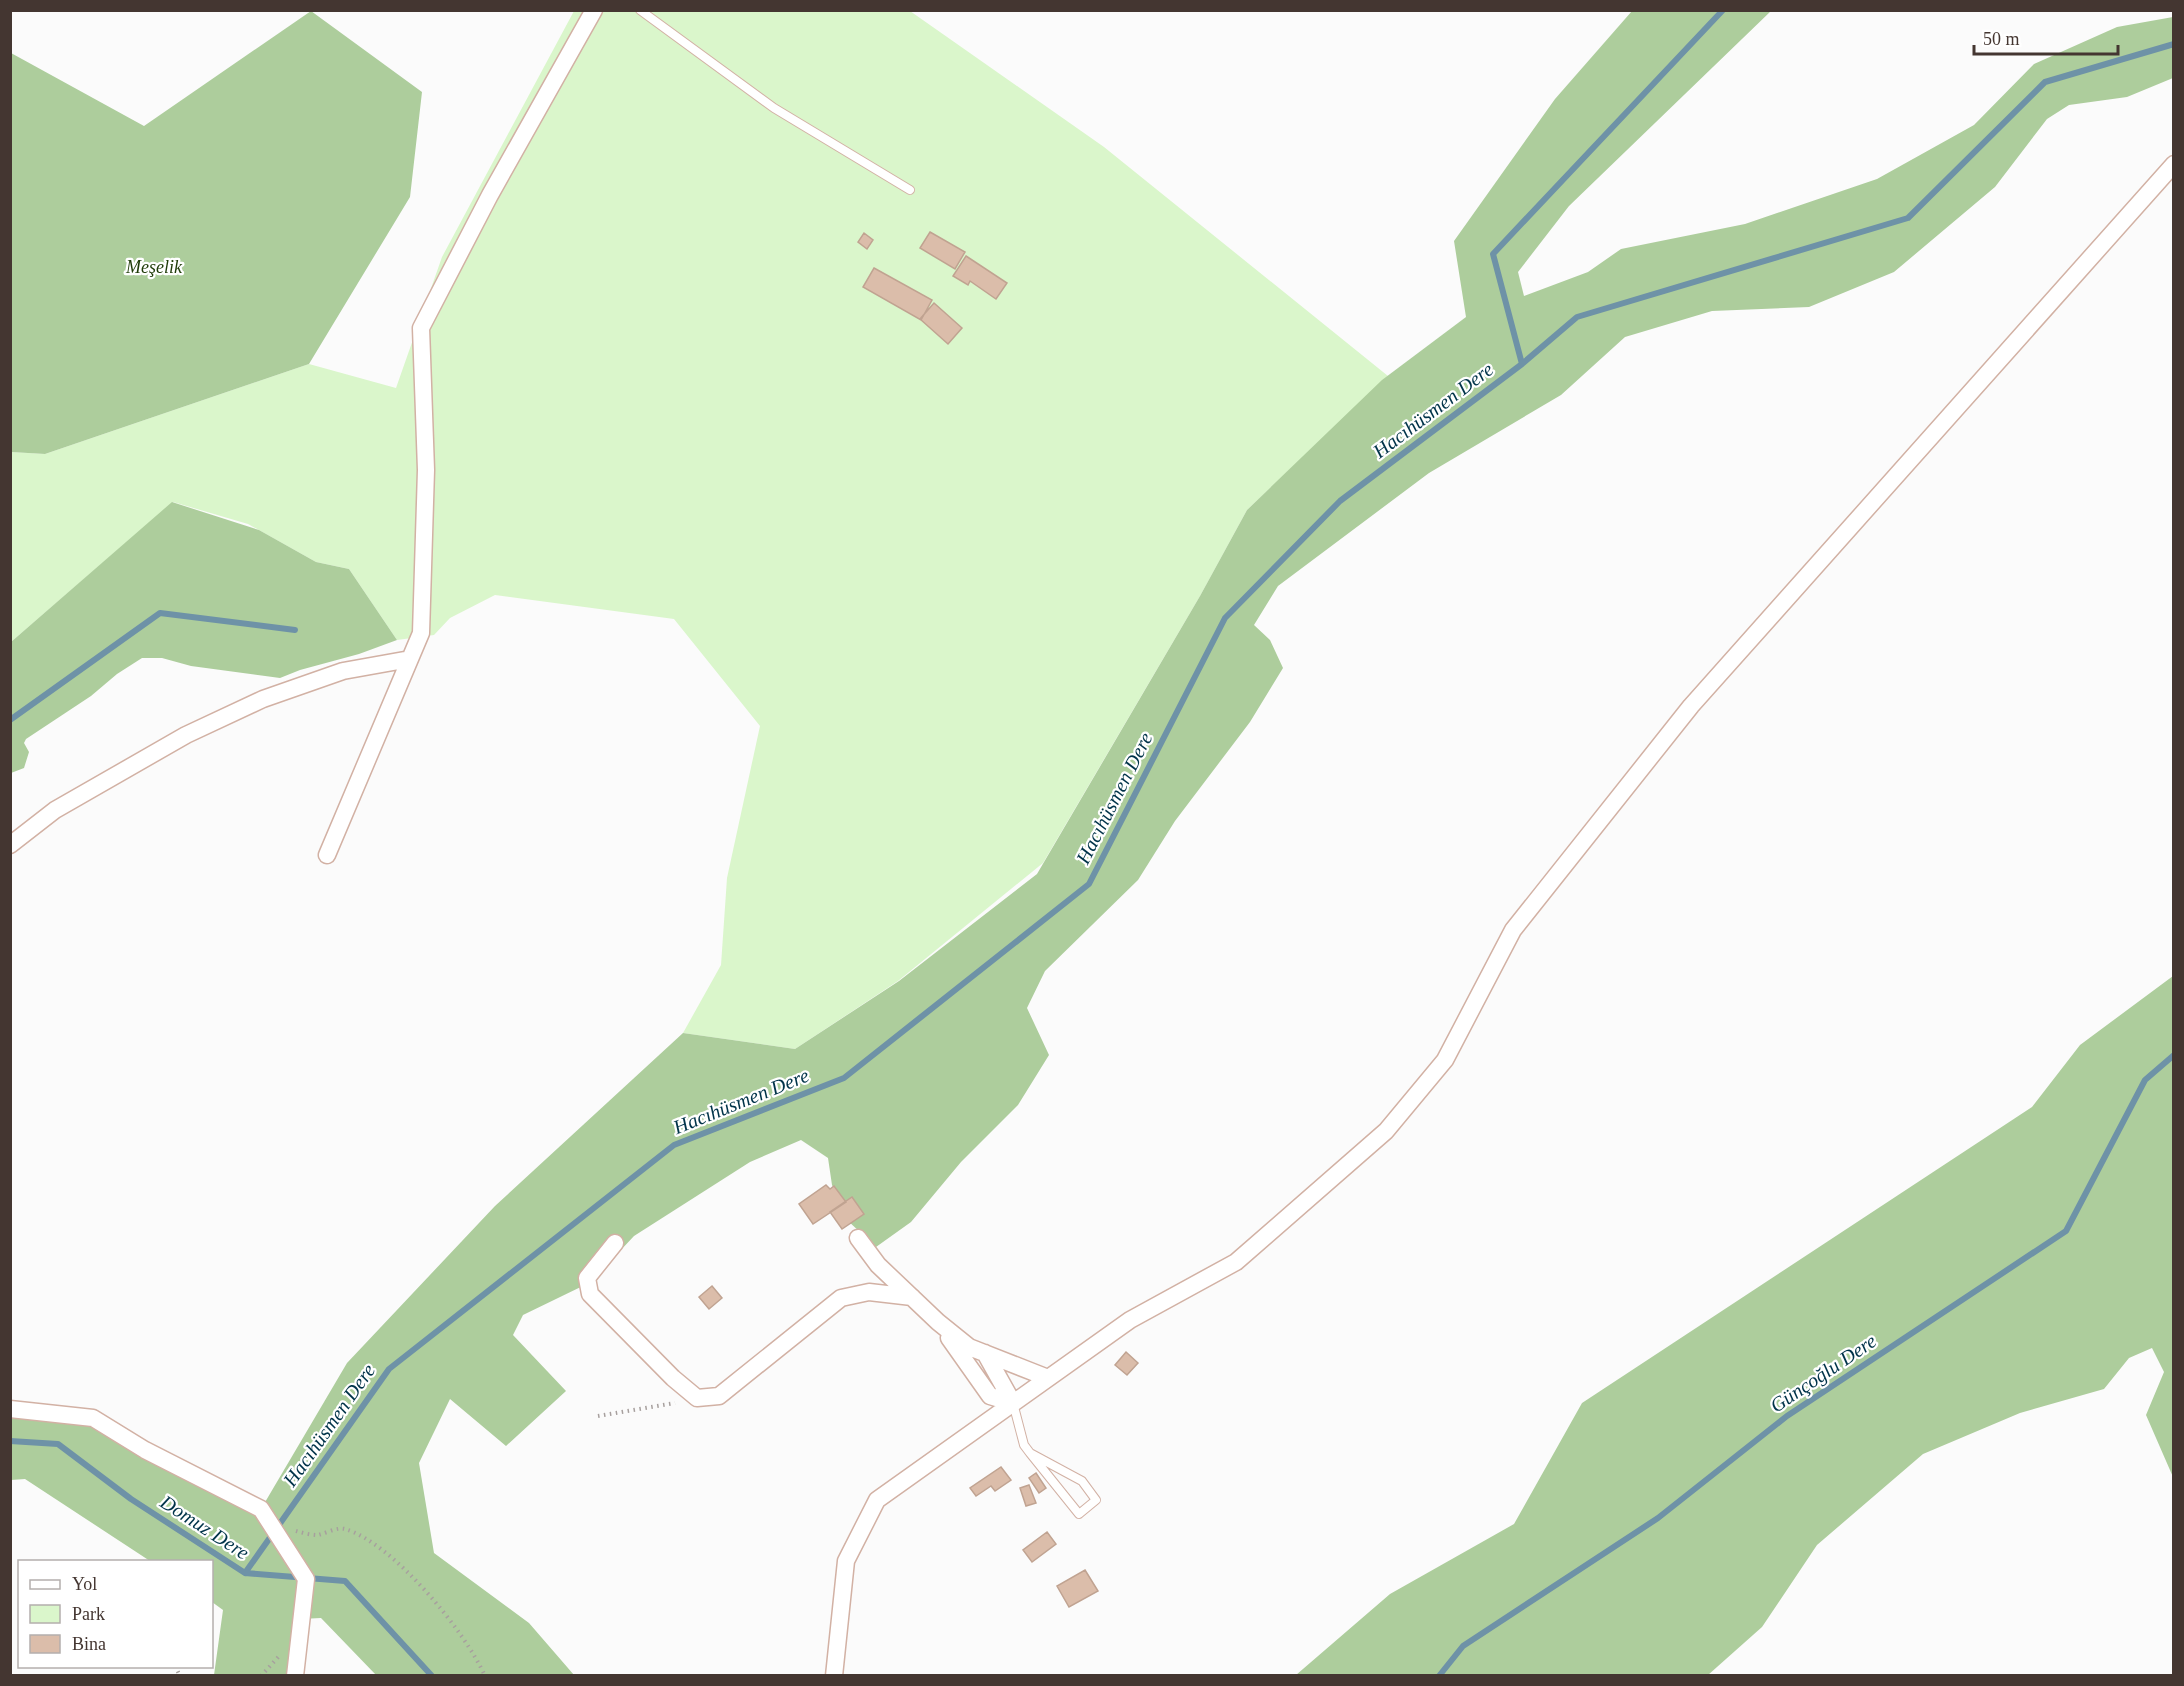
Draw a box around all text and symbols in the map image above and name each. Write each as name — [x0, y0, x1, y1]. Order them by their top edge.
scale bar — [1974, 18, 2118, 56]
text: 50 m — [1983, 29, 2020, 49]
park label: Meşelik — [125, 257, 183, 277]
water label: Hacıhüsmen Dere — [1368, 358, 1497, 463]
water label: Hacıhüsmen Dere — [1071, 729, 1157, 868]
water label: Hacıhüsmen Dere — [669, 1064, 812, 1139]
water label: Günçoğlu Dere — [1766, 1329, 1881, 1417]
water label: Hacıhüsmen Dere — [278, 1360, 379, 1491]
water label: Domuz Dere — [156, 1490, 253, 1564]
legend — [18, 1560, 213, 1668]
text: Yol — [72, 1574, 97, 1594]
text: Park — [72, 1604, 105, 1624]
text: Bina — [72, 1634, 106, 1654]

